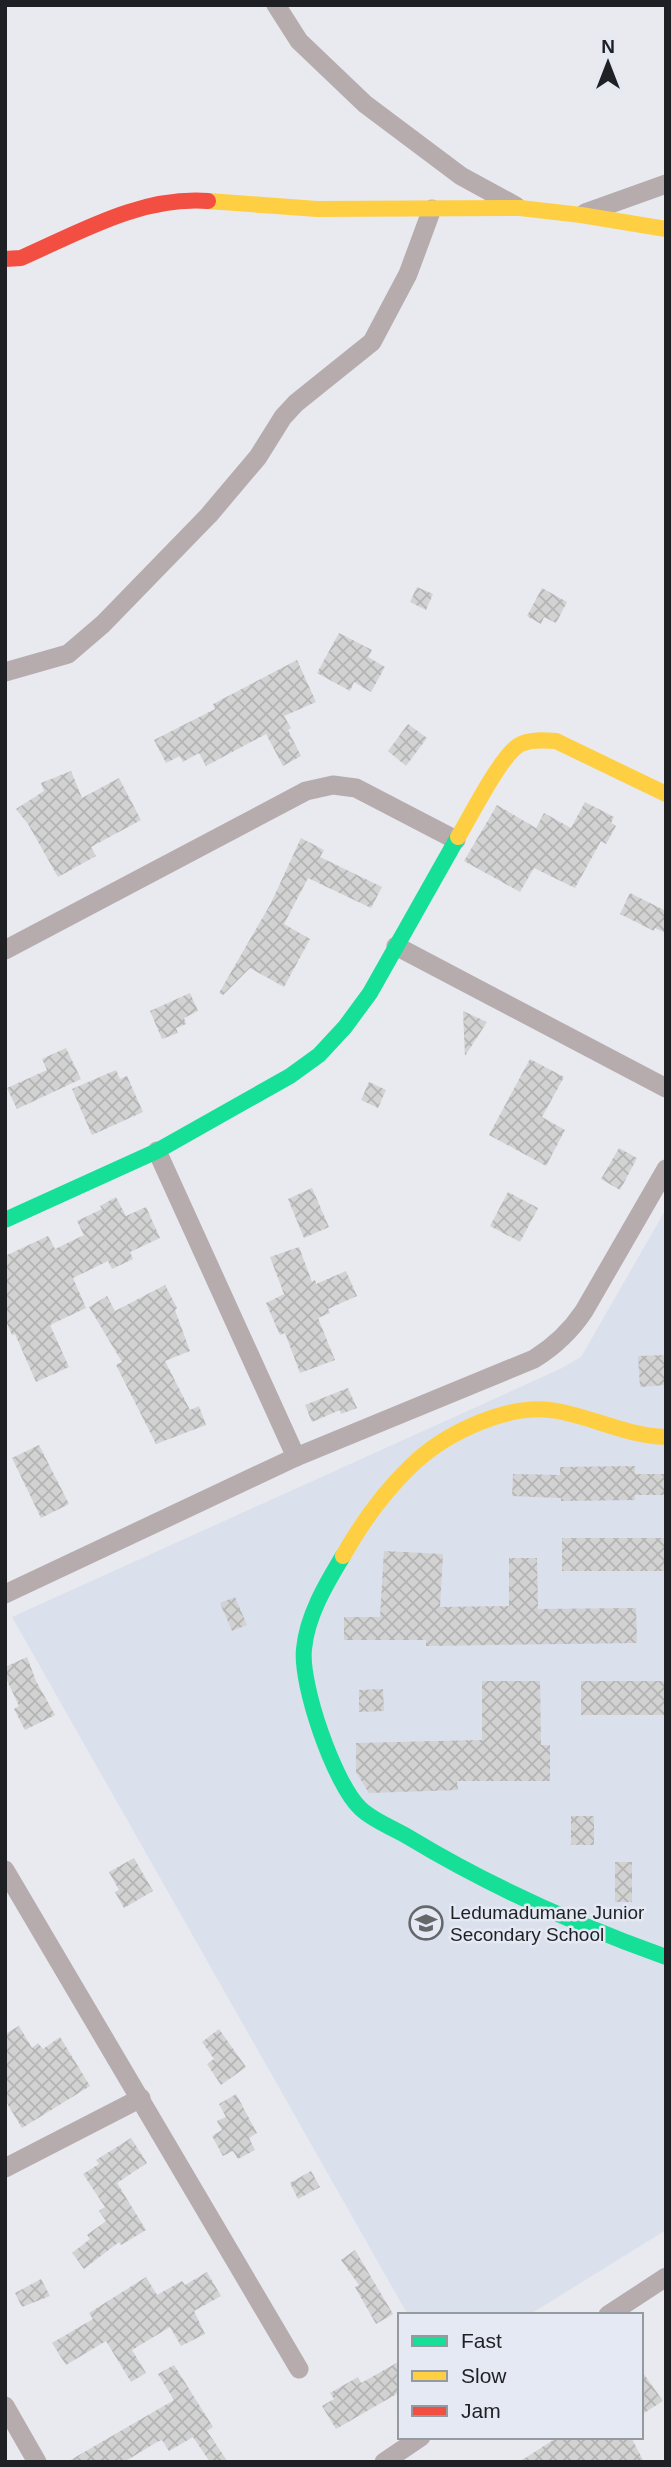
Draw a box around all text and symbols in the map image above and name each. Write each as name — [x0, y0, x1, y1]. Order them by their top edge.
north arrow — [573, 28, 643, 98]
text: N — [601, 36, 615, 57]
place label: Ledumadumane Junior Secondary School — [450, 1902, 645, 1945]
school or university icon: Ledumadumane Junior Secondary School — [407, 1904, 445, 1942]
legend — [398, 2313, 643, 2439]
text: Fast — [461, 2329, 502, 2352]
text: Slow — [461, 2364, 507, 2387]
text: Jam — [461, 2399, 501, 2422]

